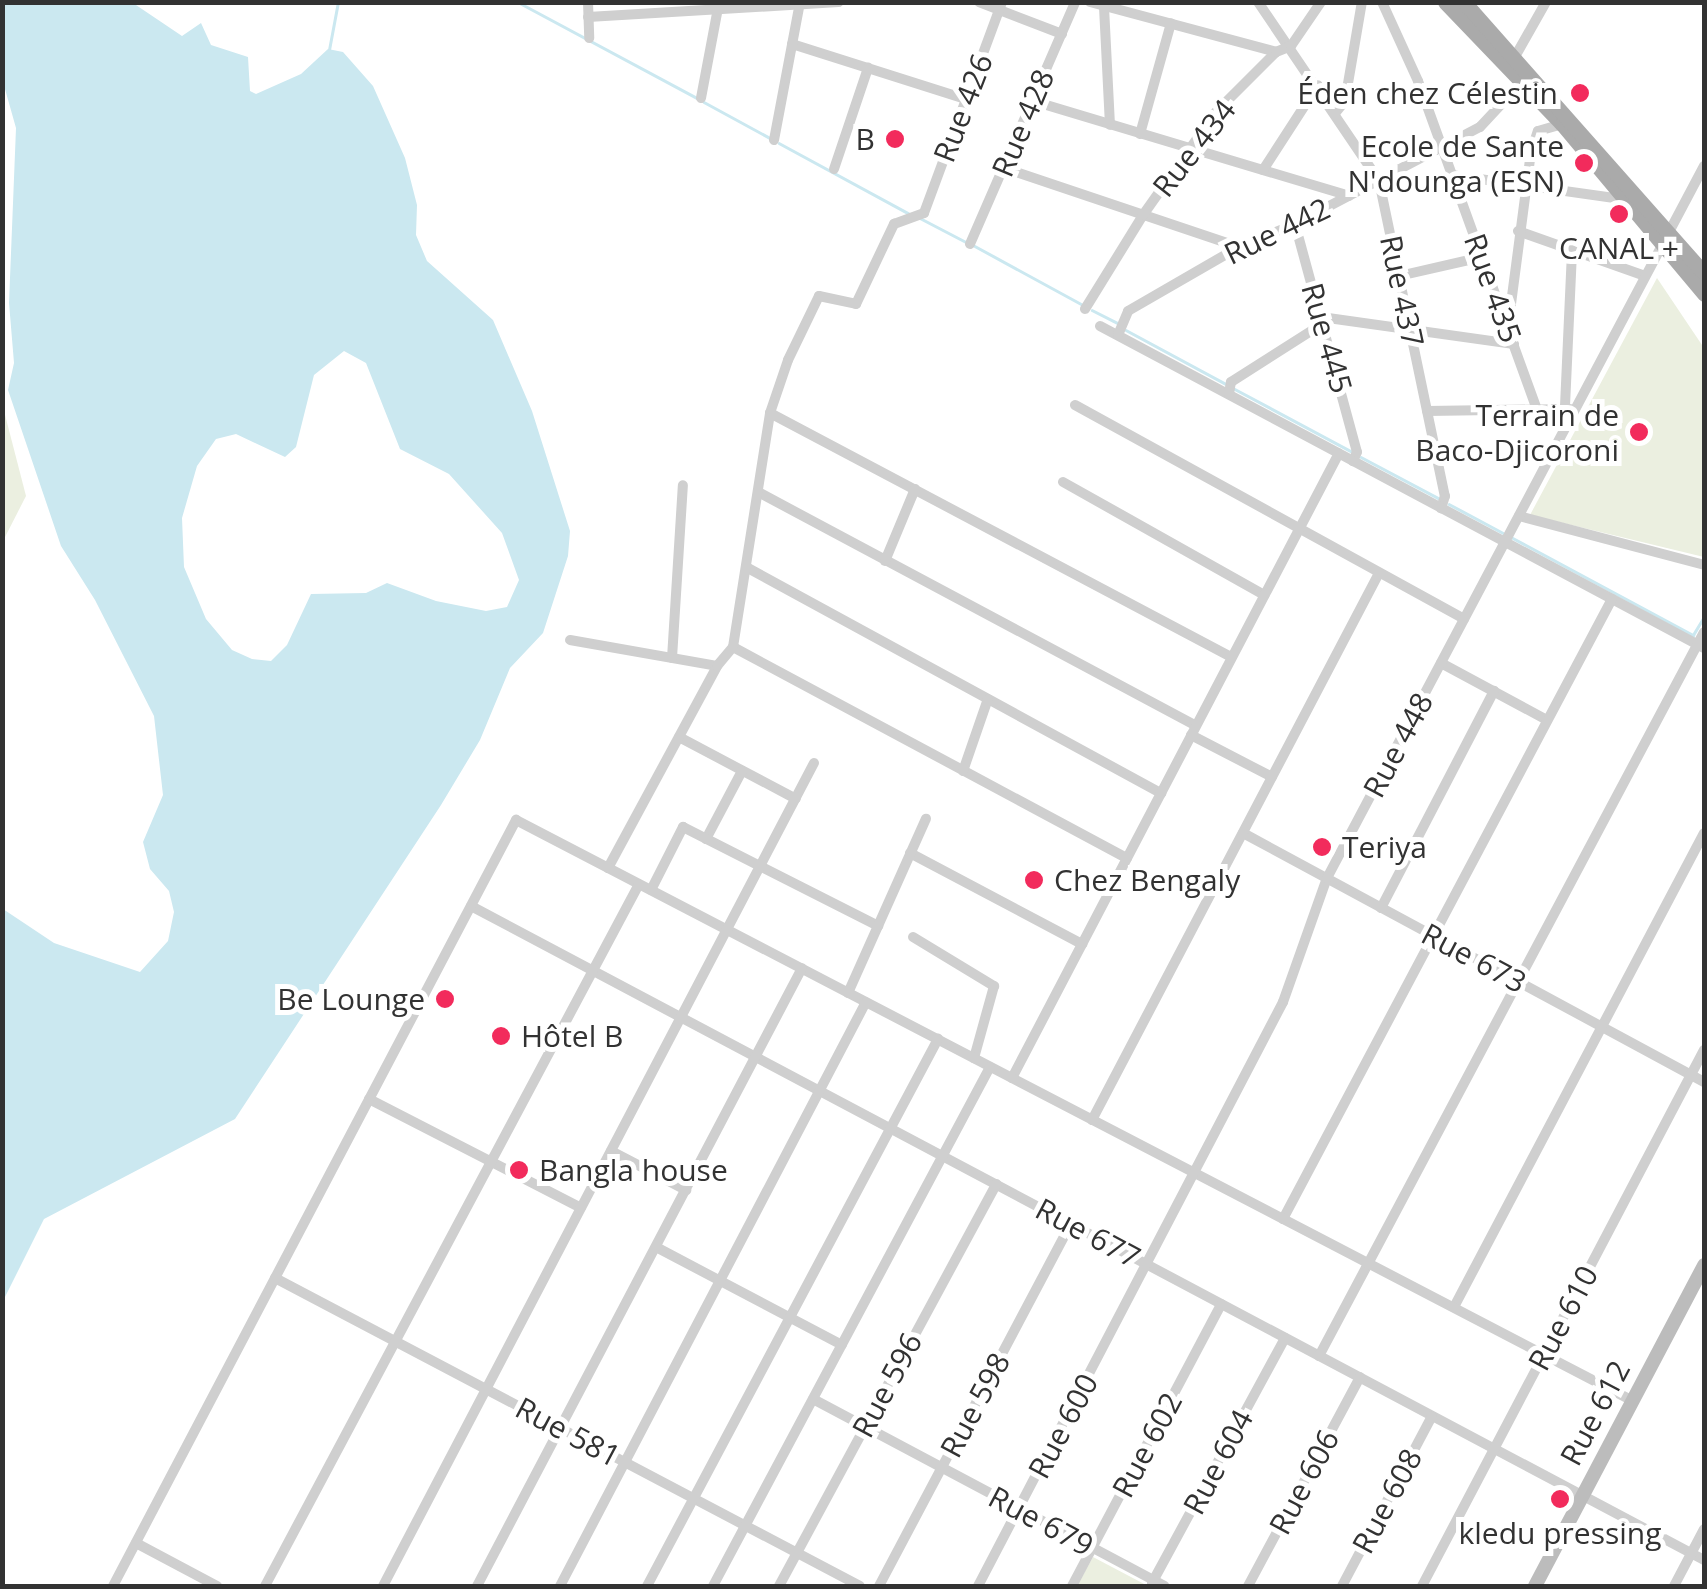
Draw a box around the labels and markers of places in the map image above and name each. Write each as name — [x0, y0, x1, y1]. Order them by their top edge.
place label: Éden chez Célestin — [1297, 75, 1558, 111]
marker: Éden chez Célestin — [1567, 80, 1593, 106]
place label: B — [856, 121, 875, 157]
marker: B — [884, 128, 906, 150]
place label: Ecole de Sante N'dounga (ESN) — [1347, 128, 1564, 198]
marker: Ecole de Sante N'dounga (ESN) — [1573, 152, 1595, 174]
marker: CANAL + — [1608, 203, 1630, 225]
place label: CANAL + — [1559, 230, 1679, 266]
place label: Terrain de Baco-Djicoroni — [1415, 397, 1619, 468]
marker: Terrain de Baco-Djicoroni — [1628, 421, 1650, 443]
place label: Teriya — [1342, 829, 1427, 865]
marker: Teriya — [1311, 836, 1333, 858]
place label: Chez Bengaly — [1054, 862, 1240, 898]
marker: Chez Bengaly — [1023, 869, 1045, 891]
place label: Be Lounge — [277, 981, 425, 1017]
marker: Be Lounge — [434, 988, 456, 1010]
place label: Hôtel B — [521, 1018, 623, 1054]
marker: Hôtel B — [490, 1025, 512, 1047]
place label: Bangla house — [539, 1152, 728, 1188]
marker: Bangla house — [508, 1159, 530, 1181]
marker: kledu pressing — [1549, 1488, 1571, 1510]
place label: kledu pressing — [1458, 1515, 1662, 1551]

